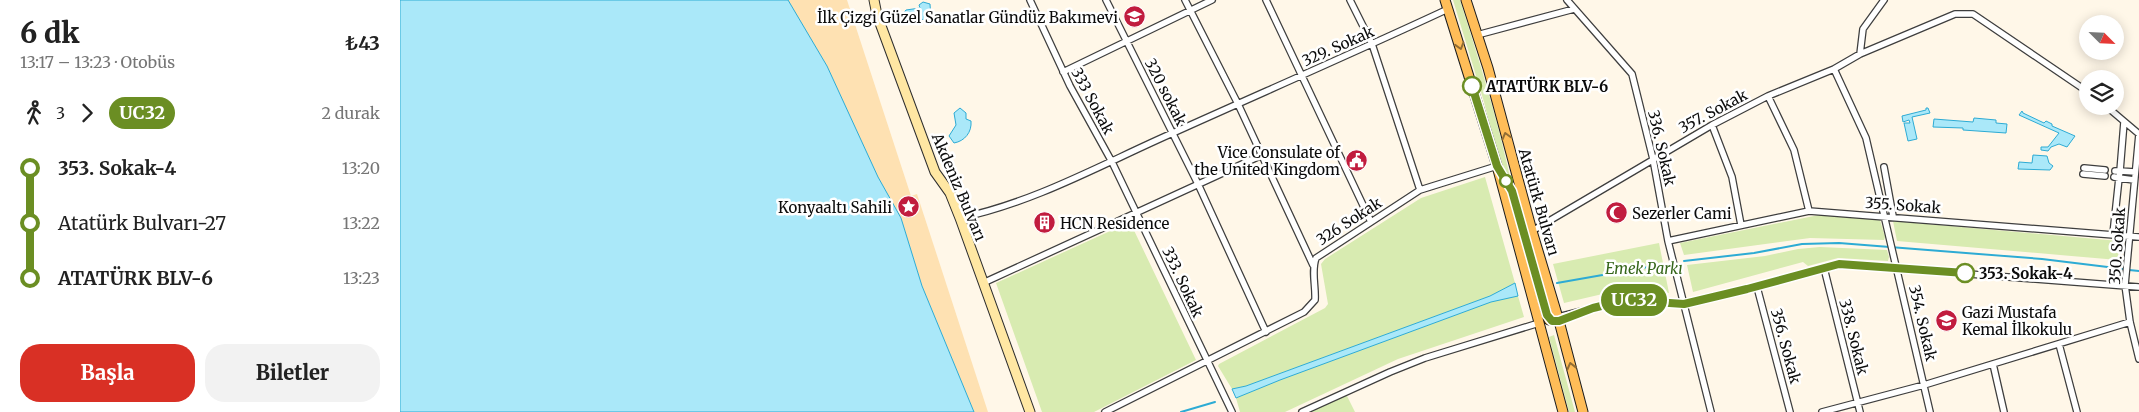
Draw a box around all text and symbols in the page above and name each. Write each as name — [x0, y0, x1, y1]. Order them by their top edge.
school or university icon: İlk Çizgi Güzel Sanatlar Gündüz Bakımevi — [1122, 5, 1146, 29]
place label: İlk Çizgi Güzel Sanatlar Gündüz Bakımevi — [817, 8, 1118, 27]
text: 6 dk — [20, 15, 80, 51]
north arrow — [2079, 15, 2124, 60]
map controls — [2079, 15, 2124, 115]
street label: 329. Sokak — [1299, 22, 1377, 70]
text: ₺43 — [345, 31, 380, 55]
one-way arrow — [1454, 42, 1464, 50]
text: 13:17 – 13:23 · Otobüs — [20, 52, 175, 72]
street label: 320 sokak — [1141, 55, 1191, 129]
street label: 333 Sokak — [1068, 64, 1119, 138]
button: layers — [2079, 70, 2124, 115]
marker: ATATÜRK BLV-6 — [1462, 76, 1482, 96]
place label: ATATÜRK BLV-6 — [1485, 76, 1608, 96]
street label: 357. Sokak — [1676, 85, 1751, 137]
icon: walk — [20, 99, 48, 127]
icon: forward — [73, 99, 101, 127]
text: UC32 — [119, 101, 165, 124]
text: 3 — [56, 103, 65, 123]
text: 2 durak — [321, 103, 380, 123]
street label: 336. Sokak — [1644, 108, 1680, 188]
street label: Akdeniz Bulvarı — [927, 129, 990, 244]
one-way arrow — [1502, 132, 1512, 141]
place label: Vice Consulate of the United Kingdom — [1194, 143, 1341, 179]
street label: Atatürk Bulvarı — [1514, 145, 1563, 258]
public building icon: Vice Consulate of the United Kingdom — [1344, 149, 1368, 173]
text: 353. Sokak-4 — [58, 156, 176, 180]
text: 13:20 — [342, 158, 380, 178]
unlabelled marker — [1499, 174, 1513, 188]
street label: 326 Sokak — [1313, 193, 1386, 249]
street label: 355. Sokak — [1865, 193, 1942, 217]
place icon: Konyaaltı Sahili — [896, 195, 920, 219]
place label: Konyaaltı Sahili — [778, 198, 892, 217]
mosque icon: Sezerler Cami — [1604, 201, 1628, 225]
place label: Sezerler Cami — [1632, 204, 1732, 223]
street label: 350. Sokak — [2105, 206, 2129, 285]
text: Atatürk Bulvarı-27 — [58, 211, 226, 235]
building icon: HCN Residence — [1032, 211, 1056, 235]
text: 13:22 — [342, 213, 380, 233]
place label: HCN Residence — [1060, 214, 1169, 233]
street label: 333. Sokak — [1158, 244, 1208, 321]
park label: Emek Parkı — [1605, 259, 1683, 278]
marker: 353. Sokak-4 — [1955, 263, 1975, 283]
place label: 353. Sokak-4 — [1979, 264, 2073, 283]
text: ATATÜRK BLV-6 — [58, 266, 213, 290]
text: 13:23 — [343, 268, 380, 288]
street label: 354. Sokak — [1905, 283, 1941, 363]
line badge: UC32 — [1599, 284, 1669, 316]
text: UC32 — [1611, 288, 1657, 311]
street label: 338. Sokak — [1835, 297, 1873, 377]
place label: Gazi Mustafa Kemal İlkokulu — [1962, 303, 2072, 339]
street label: 356. Sokak — [1767, 306, 1805, 386]
school or university icon: Gazi Mustafa Kemal İlkokulu — [1934, 309, 1958, 333]
button: Başla — [20, 344, 195, 402]
button: Biletler — [205, 344, 380, 402]
one-way arrow — [1566, 362, 1577, 371]

